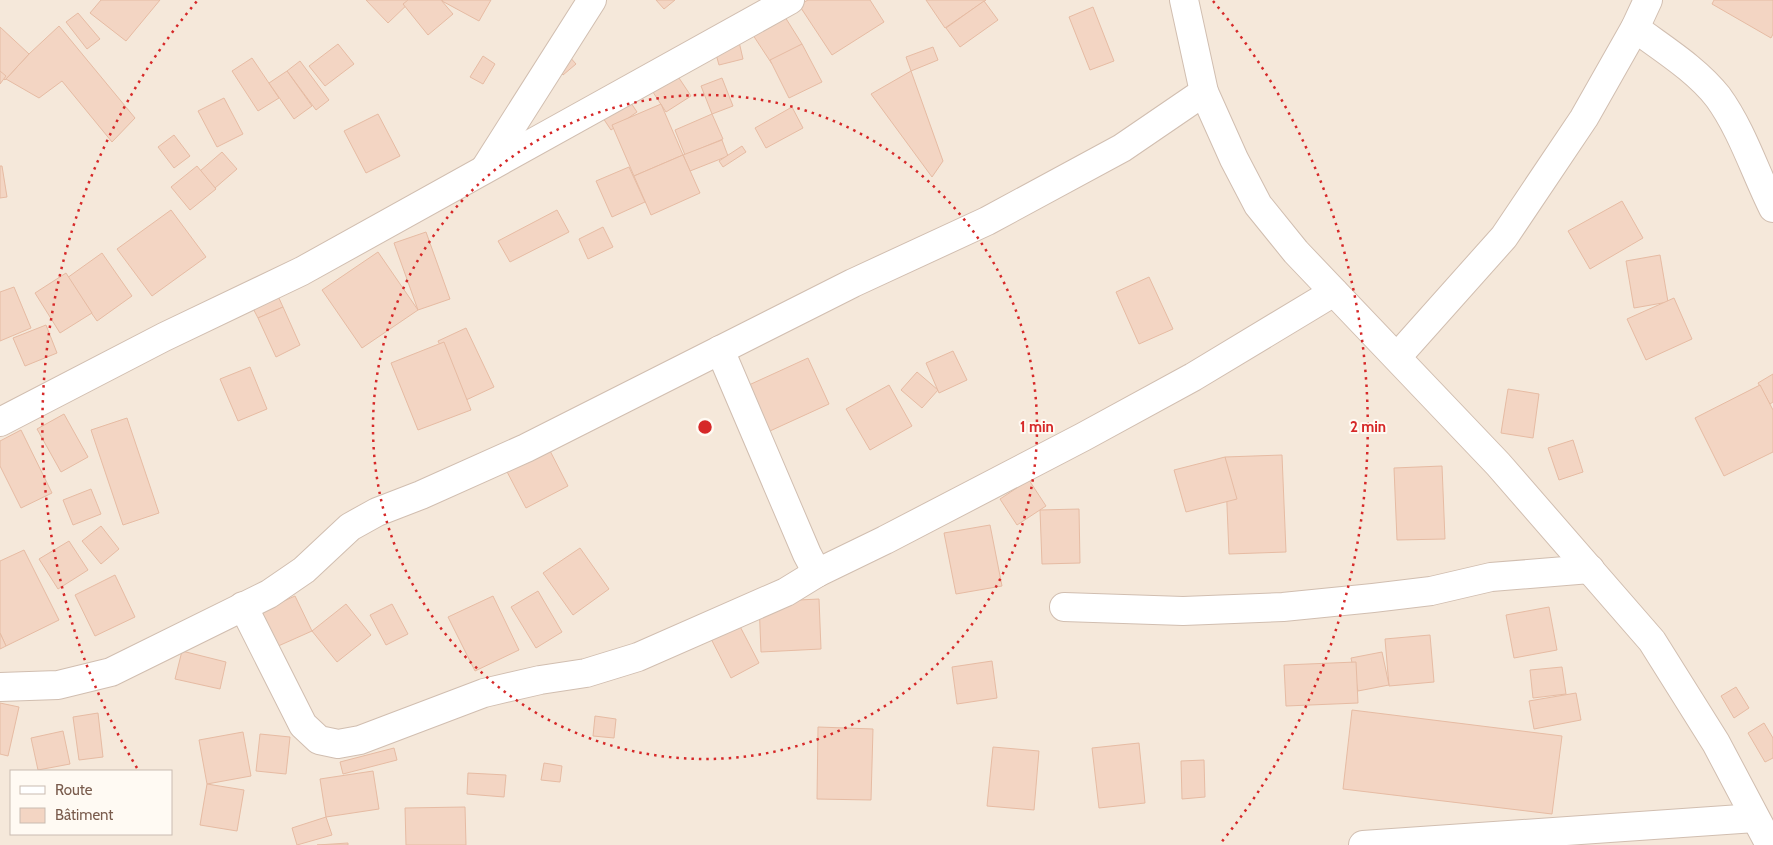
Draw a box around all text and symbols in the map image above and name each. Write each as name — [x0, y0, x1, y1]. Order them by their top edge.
centre of rings — [696, 418, 714, 436]
text: 1 min — [1020, 418, 1054, 436]
text: 2 min — [1350, 418, 1386, 436]
legend — [10, 770, 172, 835]
text: Route — [55, 781, 93, 799]
text: Bâtiment — [55, 806, 113, 824]

